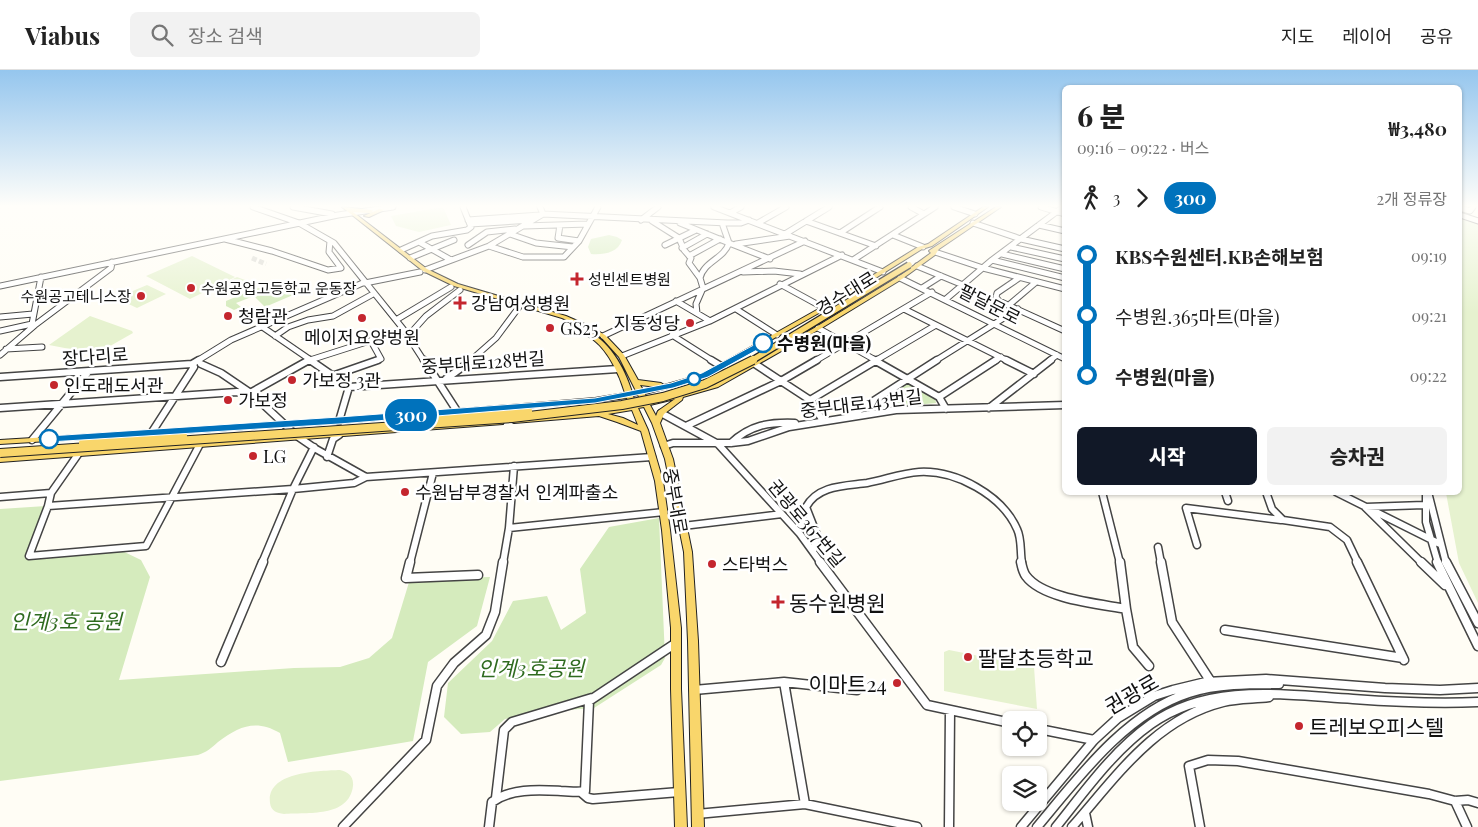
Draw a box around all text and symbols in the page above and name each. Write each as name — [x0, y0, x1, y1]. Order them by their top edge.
search box — [130, 12, 480, 57]
text: Viabus — [25, 19, 100, 51]
icon: search — [148, 21, 176, 49]
text: 장소 검색 — [188, 22, 263, 48]
text: 지도 — [1281, 24, 1314, 48]
text: 레이어 — [1342, 24, 1392, 48]
text: 공유 — [1420, 24, 1453, 48]
text: 6 분 — [1077, 97, 1125, 134]
text: ₩3,480 — [1388, 115, 1447, 141]
text: 09:16 – 09:22 · 버스 — [1077, 137, 1209, 158]
icon: walk — [1077, 184, 1105, 212]
icon: forward — [1128, 184, 1156, 212]
text: 300 — [1174, 186, 1206, 210]
text: 3 — [1113, 187, 1120, 208]
text: 2개 정류장 — [1376, 188, 1447, 209]
text: KBS수원센터.KB손해보험 — [1115, 243, 1324, 269]
text: 09:19 — [1411, 245, 1447, 266]
street label: 경수대로 — [812, 265, 880, 321]
place label: 성빈센트병원 — [588, 269, 671, 289]
marker: 성빈센트병원 — [570, 272, 584, 286]
place label: 수원공업고등학교 운동장 — [201, 278, 357, 298]
street label: 팔달문로 — [955, 278, 1025, 330]
marker: 수원공업고등학교 운동장 — [185, 282, 197, 294]
place label: 수원공고테니스장 — [21, 286, 131, 306]
marker: 수원공고테니스장 — [135, 290, 147, 302]
place label: 강남여성병원 — [471, 291, 570, 315]
marker: 강남여성병원 — [453, 296, 467, 310]
text: 수병원.365마트(마을) — [1115, 303, 1280, 329]
place label: 청람관 — [238, 304, 288, 328]
text: 09:21 — [1411, 305, 1447, 326]
marker: 청람관 — [222, 310, 234, 322]
place label: 지동성당 — [614, 311, 680, 335]
marker: 메이저요양벙원 — [356, 312, 368, 324]
place label: GS25 — [560, 316, 598, 340]
marker: 지동성당 — [684, 317, 696, 329]
marker: GS25 — [544, 322, 556, 334]
place label: 메이저요양벙원 — [304, 325, 420, 349]
place label: 수병원(마을) — [777, 331, 872, 355]
marker: 수병원(마을) — [753, 333, 773, 353]
street label: 장다리로 — [61, 342, 129, 370]
street label: 중부대로128번길 — [420, 346, 546, 378]
text: 수병원(마을) — [1115, 363, 1214, 389]
text: 09:22 — [1410, 365, 1447, 386]
place label: 가보정 3관 — [302, 368, 381, 392]
unlabelled marker — [687, 372, 701, 386]
place label: 인도래도서관 — [64, 373, 164, 397]
marker: 가보정 3관 — [286, 374, 298, 386]
marker: 인도래도서관 — [48, 379, 60, 391]
street label: 중부대로143번길 — [799, 384, 923, 422]
place label: 가보정 — [238, 388, 288, 412]
marker: 가보정 — [222, 394, 234, 406]
line badge: 300 — [382, 399, 440, 431]
text: 300 — [395, 403, 427, 427]
button: 시작 — [1077, 427, 1257, 485]
button: 승차권 — [1267, 427, 1447, 485]
unlabelled marker — [39, 429, 59, 449]
place label: LG — [263, 444, 287, 468]
marker: LG — [247, 450, 259, 462]
street label: 중부대로 — [658, 466, 694, 536]
street label: 권광로367번길 — [763, 474, 851, 572]
place label: 수원남부경찰서 인계파출소 — [415, 480, 618, 504]
marker: 수원남부경찰서 인계파출소 — [399, 486, 411, 498]
place label: 스타벅스 — [722, 552, 788, 576]
marker: 스타벅스 — [706, 558, 718, 570]
place label: 동수원병원 — [789, 588, 886, 616]
marker: 동수원병원 — [771, 595, 785, 609]
park label: 인계3호 공원 — [10, 606, 124, 634]
place label: 팔달초등학교 — [978, 643, 1094, 671]
marker: 팔달초등학교 — [962, 651, 974, 663]
park label: 인계3호공원 — [478, 653, 586, 681]
street label: 권광로 — [1099, 666, 1163, 720]
place label: 이마트24 — [809, 669, 887, 697]
marker: 이마트24 — [891, 677, 903, 689]
map controls — [1002, 711, 1047, 811]
button: locate — [1002, 711, 1047, 756]
place label: 트레보오피스텔 — [1309, 712, 1444, 740]
marker: 트레보오피스텔 — [1293, 720, 1305, 732]
button: layers — [1002, 766, 1047, 811]

